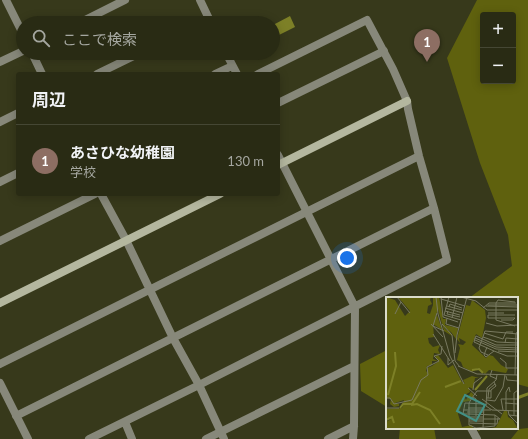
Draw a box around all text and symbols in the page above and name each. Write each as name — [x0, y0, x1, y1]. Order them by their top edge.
map controls — [480, 12, 516, 84]
button: + — [480, 12, 516, 48]
search box — [16, 16, 280, 60]
icon: search — [30, 27, 52, 49]
pin: 1 — [414, 29, 440, 62]
text: ここで検索 — [62, 30, 137, 48]
button: − — [480, 48, 516, 84]
text: 周辺 — [32, 89, 66, 110]
text: あさひな幼稚園 — [70, 143, 175, 161]
text: 1 — [41, 153, 49, 169]
text: 130 m — [227, 153, 264, 169]
text: 学校 — [70, 164, 96, 180]
your location — [337, 248, 357, 268]
inset map — [386, 297, 518, 429]

